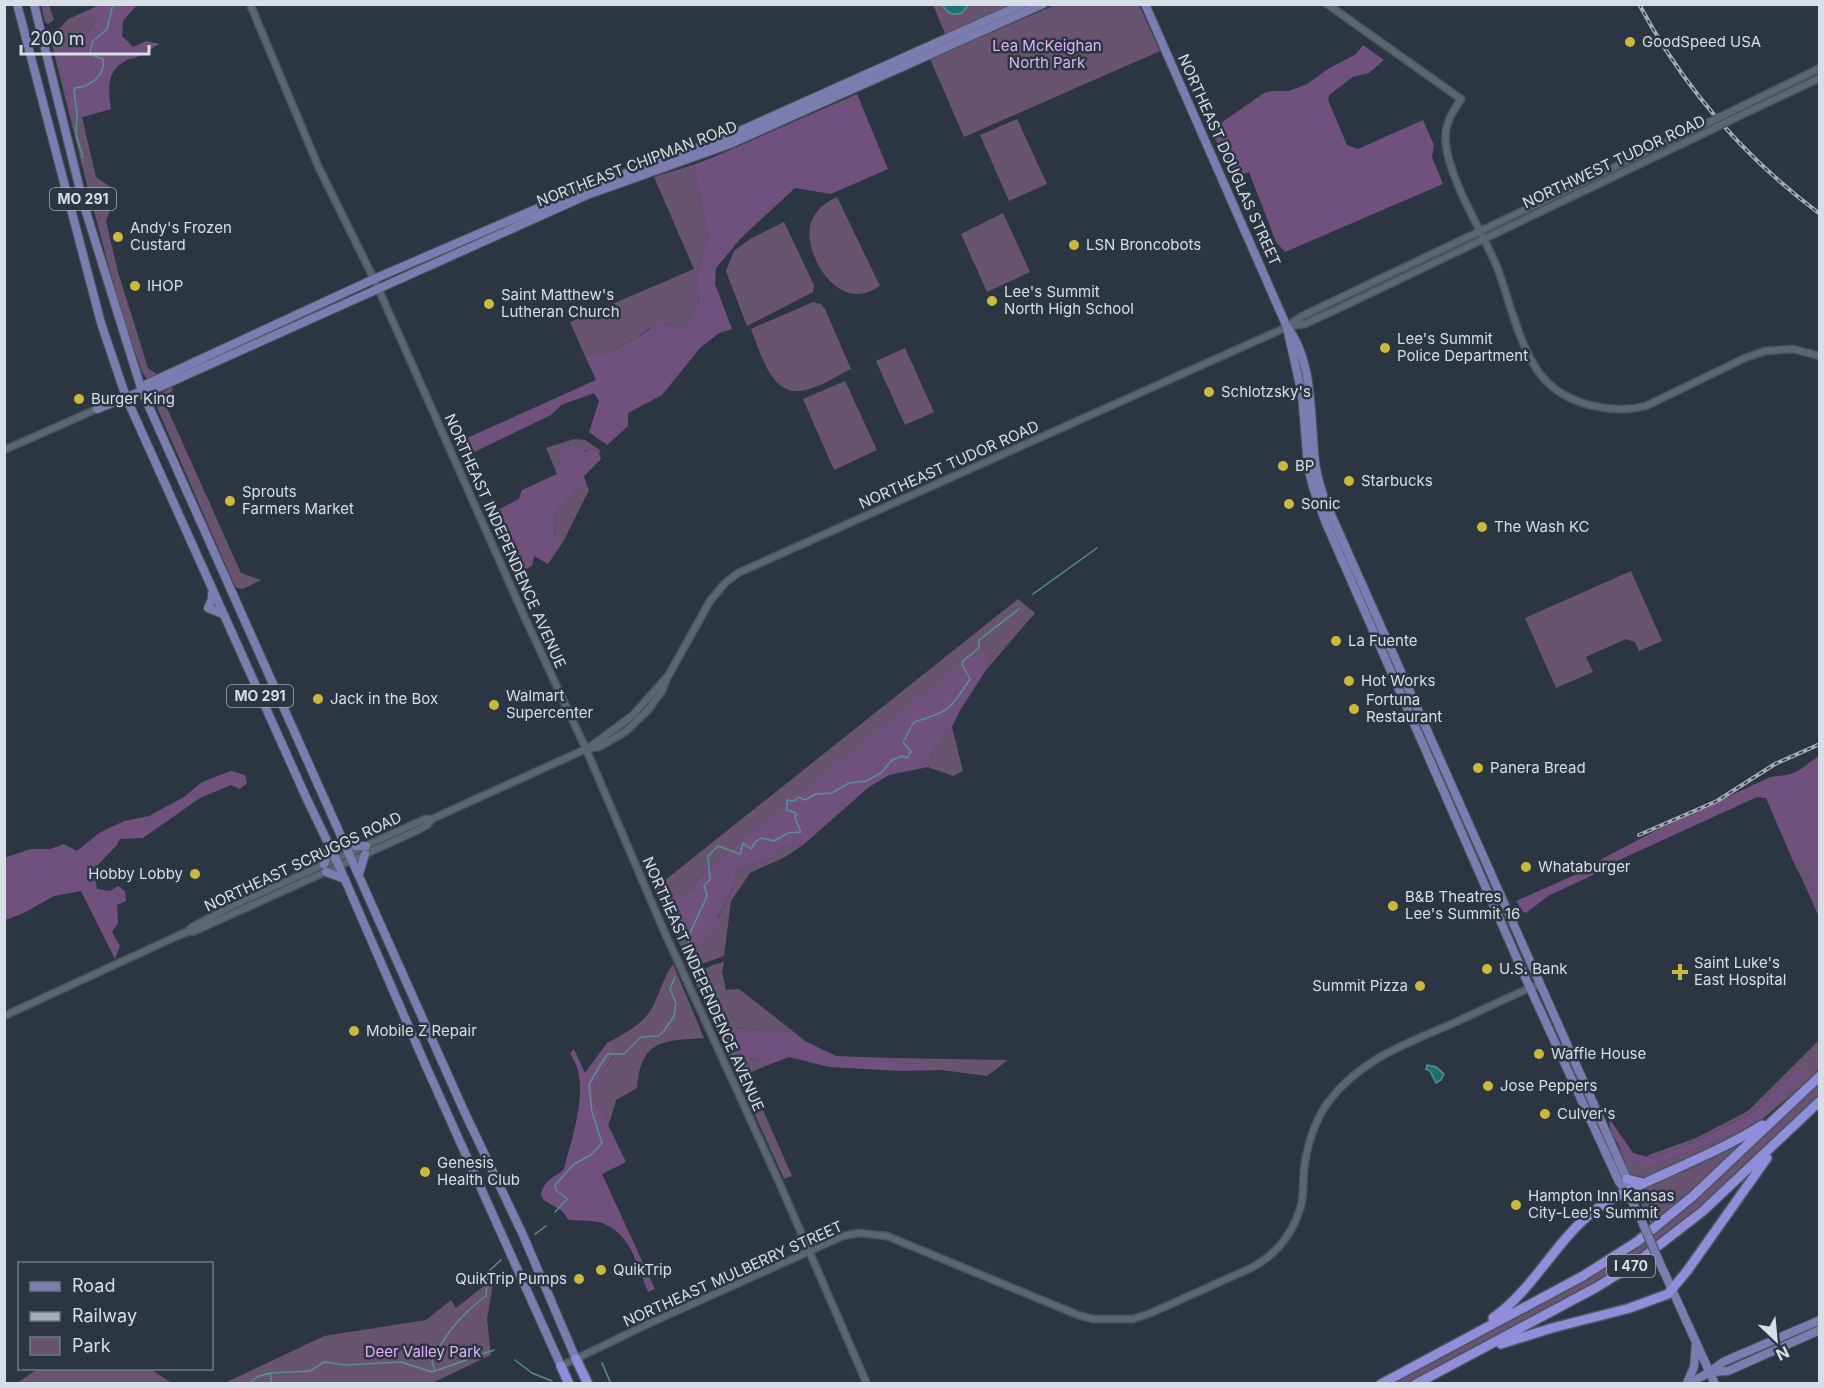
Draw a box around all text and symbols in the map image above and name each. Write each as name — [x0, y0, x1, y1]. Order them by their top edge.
scale bar — [21, 18, 148, 56]
text: 200 m — [30, 28, 85, 49]
place label: GoodSpeed USA — [1642, 32, 1761, 51]
marker: GoodSpeed USA — [1623, 35, 1637, 49]
park label: Lea McKeighan North Park — [992, 36, 1102, 72]
street label: NORTHEAST DOUGLAS STREET — [1174, 51, 1285, 269]
street label: NORTHWEST TUDOR ROAD — [1519, 111, 1708, 212]
street label: NORTHEAST CHIPMAN ROAD — [534, 116, 740, 211]
road number: MO 291 — [50, 188, 116, 210]
place label: Andy's Frozen Custard — [130, 218, 232, 254]
marker: Andy's Frozen Custard — [111, 230, 125, 244]
place label: LSN Broncobots — [1086, 235, 1201, 254]
marker: LSN Broncobots — [1067, 238, 1081, 252]
place label: IHOP — [147, 276, 183, 295]
marker: IHOP — [128, 279, 142, 293]
place label: Lee's Summit North High School — [1004, 282, 1134, 318]
place label: Saint Matthew's Lutheran Church — [501, 285, 620, 321]
marker: Lee's Summit North High School — [985, 294, 999, 308]
marker: Saint Matthew's Lutheran Church — [482, 297, 496, 311]
place label: Lee's Summit Police Department — [1397, 329, 1528, 365]
marker: Lee's Summit Police Department — [1378, 341, 1392, 355]
place label: Schlotzsky's — [1221, 382, 1311, 401]
marker: Schlotzsky's — [1202, 385, 1216, 399]
place label: Burger King — [91, 389, 175, 408]
marker: Burger King — [72, 392, 86, 406]
street label: NORTHEAST INDEPENDENCE AVENUE — [441, 411, 570, 671]
street label: NORTHEAST TUDOR ROAD — [856, 416, 1042, 513]
place label: BP — [1295, 456, 1314, 475]
marker: BP — [1276, 459, 1290, 473]
place label: Starbucks — [1361, 471, 1433, 490]
marker: Starbucks — [1342, 474, 1356, 488]
place label: Sprouts Farmers Market — [242, 482, 354, 518]
marker: Sprouts Farmers Market — [223, 494, 237, 508]
place label: Sonic — [1301, 494, 1341, 513]
marker: Sonic — [1282, 497, 1296, 511]
place label: The Wash KC — [1494, 517, 1590, 536]
marker: The Wash KC — [1475, 520, 1489, 534]
place label: La Fuente — [1348, 631, 1417, 650]
marker: La Fuente — [1329, 634, 1343, 648]
place label: Hot Works — [1361, 671, 1435, 690]
marker: Hot Works — [1342, 674, 1356, 688]
road number: MO 291 — [227, 685, 293, 707]
place label: Walmart Supercenter — [506, 686, 594, 722]
place label: Jack in the Box — [330, 689, 438, 708]
place label: Fortuna Restaurant — [1366, 690, 1442, 726]
marker: Jack in the Box — [311, 692, 325, 706]
marker: Walmart Supercenter — [487, 698, 501, 712]
marker: Fortuna Restaurant — [1347, 702, 1361, 716]
place label: Panera Bread — [1490, 758, 1586, 777]
marker: Panera Bread — [1471, 761, 1485, 775]
street label: NORTHEAST SCRUGGS ROAD — [201, 807, 404, 916]
street label: NORTHEAST INDEPENDENCE AVENUE — [639, 854, 768, 1114]
place label: Whataburger — [1538, 857, 1631, 876]
marker: Whataburger — [1519, 860, 1533, 874]
place label: Hobby Lobby — [88, 864, 184, 883]
marker: Hobby Lobby — [188, 867, 202, 881]
place label: B&B Theatres Lee's Summit 16 — [1405, 887, 1520, 923]
marker: B&B Theatres Lee's Summit 16 — [1386, 899, 1400, 913]
place label: Saint Luke's East Hospital — [1694, 953, 1786, 989]
place label: U.S. Bank — [1499, 959, 1568, 978]
marker: U.S. Bank — [1480, 962, 1494, 976]
marker: Saint Luke's East Hospital — [1671, 963, 1689, 981]
place label: Summit Pizza — [1312, 976, 1408, 995]
marker: Summit Pizza — [1413, 979, 1427, 993]
place label: Mobile Z Repair — [366, 1021, 477, 1040]
marker: Mobile Z Repair — [347, 1024, 361, 1038]
place label: Waffle House — [1551, 1044, 1646, 1063]
marker: Waffle House — [1532, 1047, 1546, 1061]
place label: Jose Peppers — [1500, 1076, 1597, 1095]
marker: Jose Peppers — [1481, 1079, 1495, 1093]
place label: Culver's — [1557, 1104, 1616, 1123]
marker: Culver's — [1538, 1107, 1552, 1121]
place label: Genesis Health Club — [437, 1153, 520, 1189]
marker: Genesis Health Club — [418, 1165, 432, 1179]
place label: Hampton Inn Kansas City-Lee's Summit — [1528, 1186, 1674, 1222]
marker: Hampton Inn Kansas City-Lee's Summit — [1509, 1198, 1523, 1212]
street label: NORTHEAST MULBERRY STREET — [620, 1216, 845, 1331]
road number: I 470 — [1607, 1255, 1655, 1277]
place label: QuikTrip — [613, 1260, 672, 1279]
legend — [18, 1262, 213, 1370]
marker: QuikTrip — [594, 1263, 608, 1277]
place label: QuikTrip Pumps — [455, 1269, 567, 1288]
marker: QuikTrip Pumps — [572, 1272, 586, 1286]
text: Road — [72, 1275, 115, 1296]
text: Railway — [72, 1305, 137, 1326]
north arrow — [1746, 1310, 1806, 1370]
text: Park — [72, 1335, 111, 1356]
park label: Deer Valley Park — [365, 1342, 482, 1361]
text: N — [1773, 1342, 1792, 1365]

